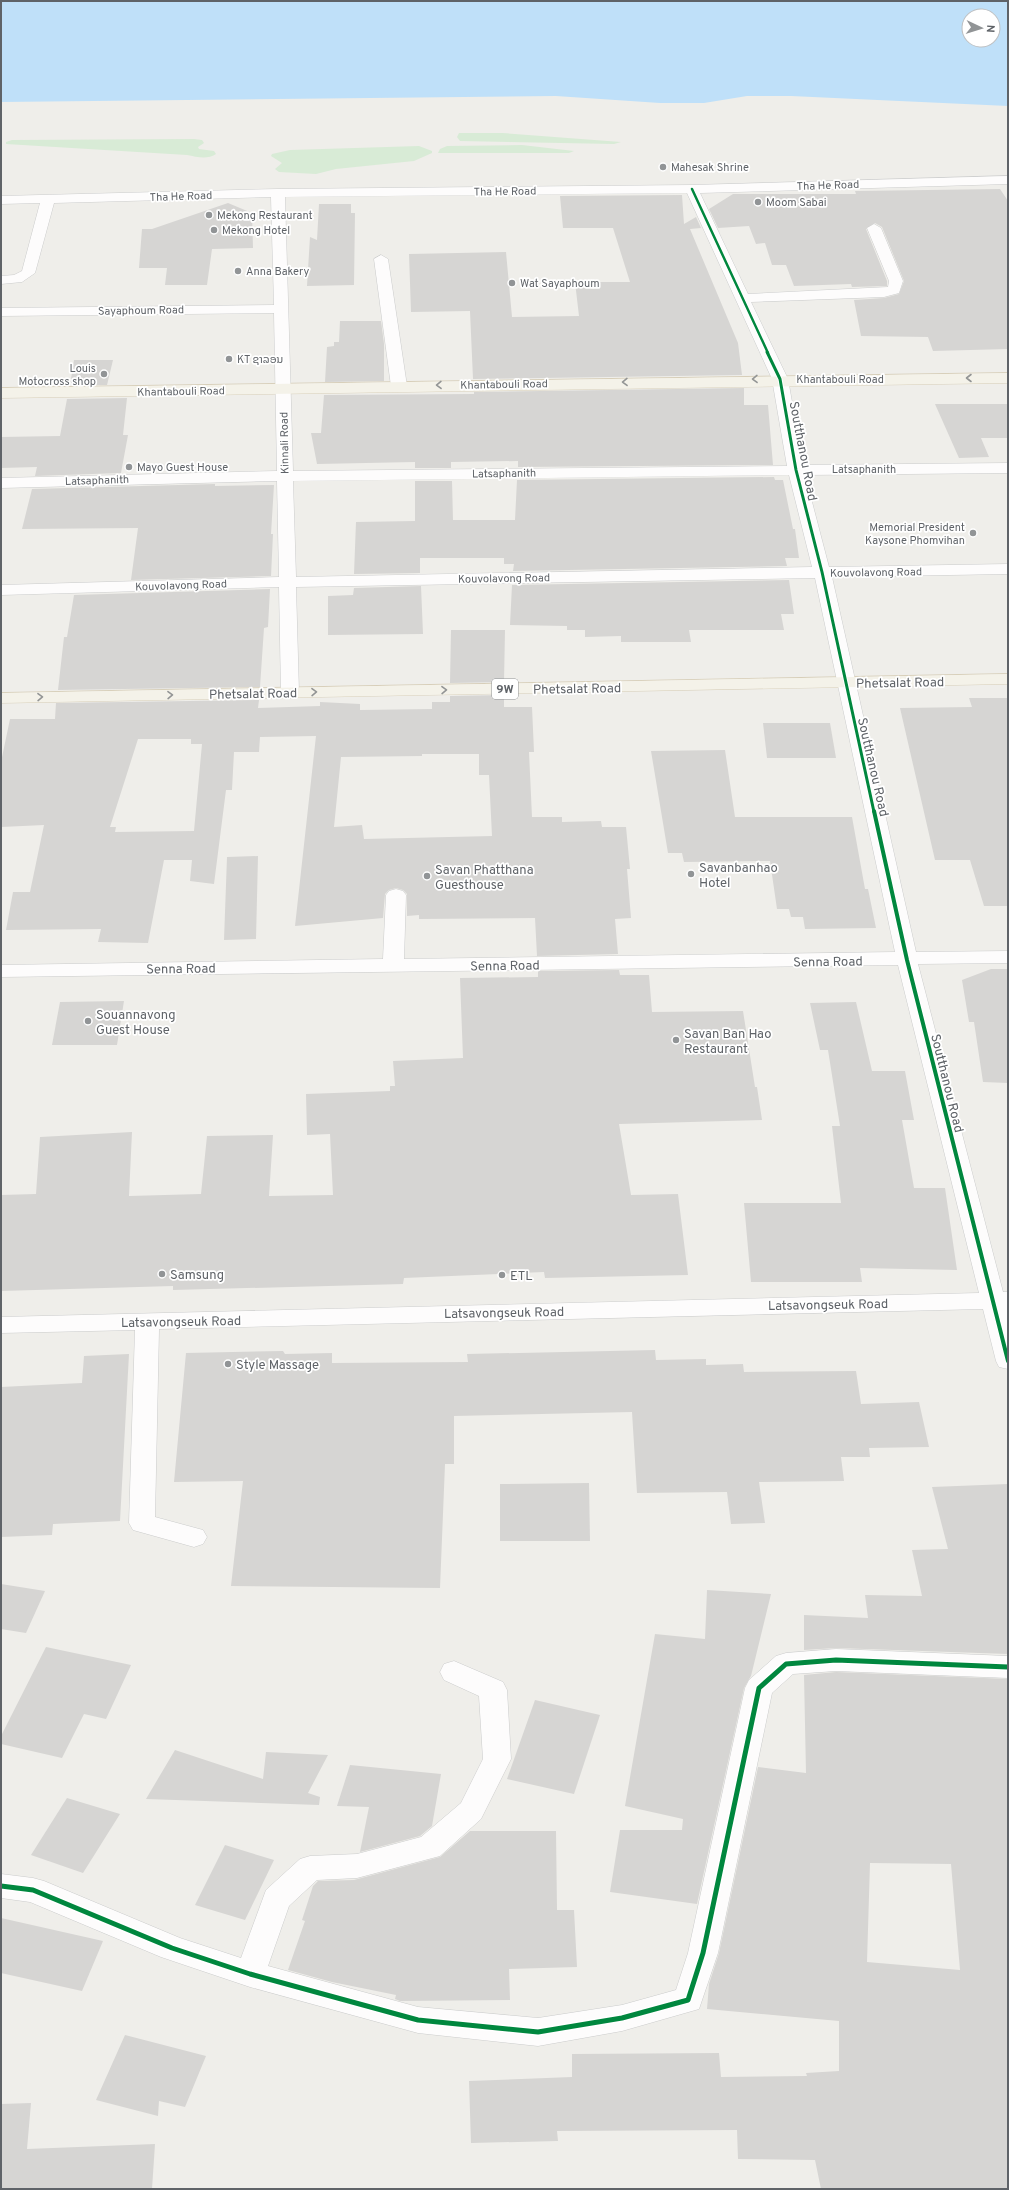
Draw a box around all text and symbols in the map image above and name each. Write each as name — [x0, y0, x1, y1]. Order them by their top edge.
north arrow — [961, 8, 1001, 48]
text: N — [983, 24, 997, 33]
place label: Mahesak Shrine — [671, 161, 749, 175]
marker: Mahesak Shrine — [658, 162, 668, 172]
street label: Tha He Road — [796, 178, 860, 194]
street label: Tha He Road — [474, 184, 537, 200]
street label: Tha He Road — [149, 189, 213, 205]
place label: Moom Sabai — [766, 196, 826, 210]
marker: Moom Sabai — [753, 197, 763, 207]
place label: Mekong Restaurant — [217, 209, 313, 223]
marker: Mekong Restaurant — [204, 210, 214, 220]
place label: Mekong Hotel — [222, 224, 290, 238]
marker: Mekong Hotel — [209, 225, 219, 235]
place label: Anna Bakery — [246, 265, 309, 279]
marker: Anna Bakery — [233, 266, 243, 276]
place label: Wat Sayaphoum — [520, 277, 600, 291]
marker: Wat Sayaphoum — [507, 278, 517, 288]
street label: Sayaphoum Road — [98, 303, 184, 319]
place label: KT ຊາລອນ — [237, 353, 283, 367]
marker: KT ຊາລອນ — [224, 354, 234, 364]
place label: Louis Motocross shop — [18, 362, 96, 389]
marker: Louis Motocross shop — [99, 369, 109, 379]
street label: Khantabouli Road — [796, 373, 884, 387]
one-way arrow — [966, 374, 972, 382]
one-way arrow — [752, 375, 758, 384]
street label: Khantabouli Road — [460, 377, 548, 393]
one-way arrow — [622, 378, 628, 386]
one-way arrow — [436, 381, 442, 390]
street label: Khantabouli Road — [137, 384, 225, 400]
street label: Soutthanou Road — [785, 400, 820, 503]
street label: Kinnali Road — [277, 412, 293, 474]
place label: Mayo Guest House — [137, 461, 228, 475]
marker: Mayo Guest House — [124, 462, 134, 472]
street label: Latsaphanith — [832, 463, 896, 477]
street label: Latsaphanith — [472, 466, 536, 482]
street label: Latsaphanith — [65, 473, 129, 489]
place label: Memorial President Kaysone Phomvihan — [865, 521, 965, 548]
marker: Memorial President Kaysone Phomvihan — [968, 528, 978, 538]
street label: Kouvolavong Road — [830, 565, 922, 581]
street label: Kouvolavong Road — [458, 571, 550, 587]
street label: Kouvolavong Road — [135, 577, 227, 595]
street label: Phetsalat Road — [856, 675, 944, 693]
road number: 9W — [492, 679, 518, 699]
street label: Phetsalat Road — [533, 681, 621, 699]
street label: Phetsalat Road — [209, 686, 297, 704]
one-way arrow — [441, 686, 447, 694]
one-way arrow — [311, 688, 317, 697]
one-way arrow — [167, 691, 173, 699]
one-way arrow — [37, 693, 43, 701]
street label: Soutthanou Road — [853, 716, 891, 819]
place label: Savanbanhao Hotel — [699, 861, 778, 892]
place label: Savan Phatthana Guesthouse — [435, 863, 534, 894]
marker: Savanbanhao Hotel — [686, 869, 696, 879]
marker: Savan Phatthana Guesthouse — [422, 871, 432, 881]
street label: Senna Road — [793, 954, 863, 972]
street label: Senna Road — [470, 958, 540, 976]
street label: Senna Road — [146, 961, 216, 979]
place label: Souannavong Guest House — [96, 1008, 176, 1039]
marker: Souannavong Guest House — [83, 1016, 93, 1026]
place label: Savan Ban Hao Restaurant — [684, 1027, 771, 1058]
street label: Soutthanou Road — [926, 1032, 966, 1134]
marker: Savan Ban Hao Restaurant — [671, 1035, 681, 1045]
place label: Samsung — [170, 1268, 224, 1284]
marker: Samsung — [157, 1269, 167, 1279]
place label: ETL — [510, 1269, 533, 1285]
marker: ETL — [497, 1270, 507, 1280]
street label: Latsavongseuk Road — [768, 1297, 888, 1315]
street label: Latsavongseuk Road — [444, 1305, 564, 1323]
street label: Latsavongseuk Road — [121, 1314, 241, 1332]
place label: Style Massage — [236, 1358, 319, 1374]
marker: Style Massage — [223, 1359, 233, 1369]

